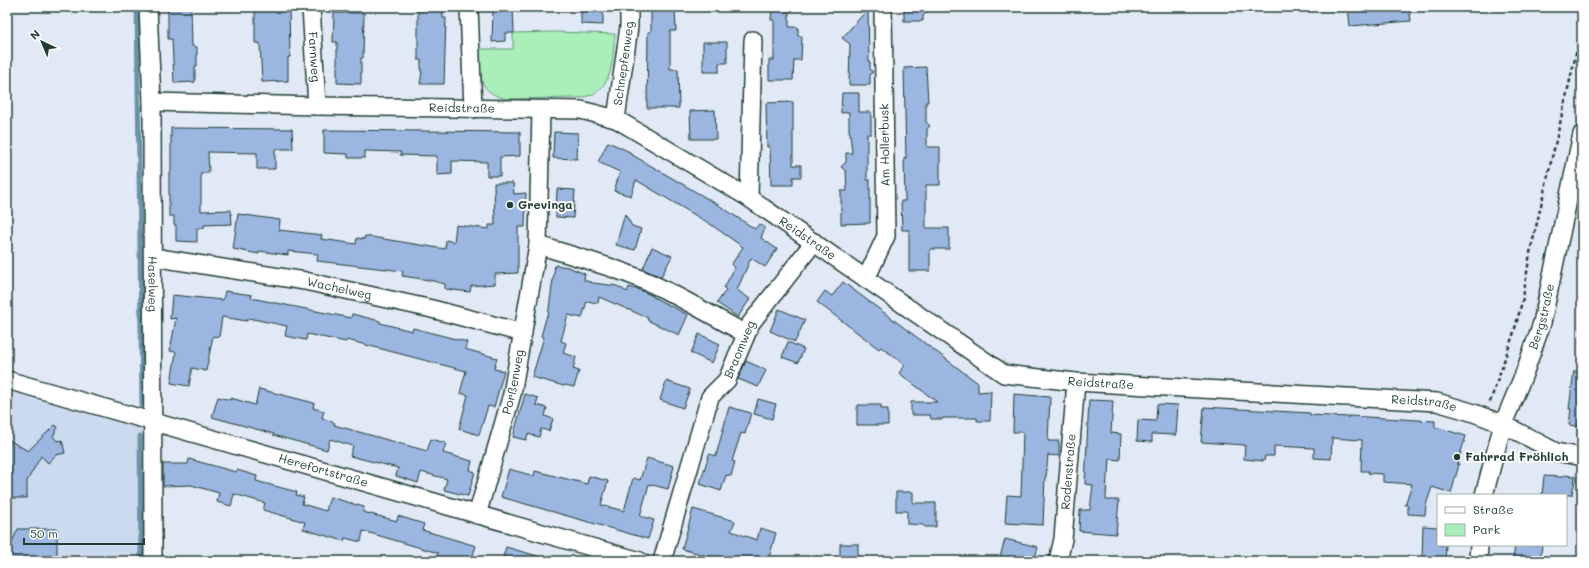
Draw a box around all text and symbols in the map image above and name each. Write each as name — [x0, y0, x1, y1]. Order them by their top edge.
north arrow — [22, 22, 62, 62]
street label: Schnepfenweg — [609, 22, 636, 106]
text: N — [26, 26, 43, 43]
street label: Farnweg — [306, 31, 325, 83]
street label: Reidstraße — [429, 99, 495, 116]
street label: Am Hollerbusk — [875, 103, 893, 187]
place label: Grevinga — [518, 196, 573, 212]
marker: Grevinga — [505, 200, 515, 210]
street label: Reidstraße — [776, 212, 840, 263]
street label: Haselweg — [145, 256, 161, 312]
street label: Wachelweg — [306, 273, 374, 303]
street label: Bergstraße — [1524, 282, 1557, 351]
street label: Braomweg — [720, 318, 758, 381]
street label: Porßenweg — [498, 348, 527, 416]
street label: Reidstraße — [1067, 372, 1134, 392]
street label: Reidstraße — [1391, 390, 1459, 414]
street label: Rodenstraße — [1056, 433, 1079, 510]
place label: Fahrrad Fröhlich — [1465, 448, 1568, 464]
street label: Herefortstraße — [277, 449, 370, 490]
marker: Fahrrad Fröhlich — [1452, 452, 1462, 462]
legend — [1437, 494, 1567, 546]
text: Straße — [1473, 501, 1514, 517]
scale bar — [24, 520, 144, 546]
text: Park — [1473, 521, 1500, 537]
text: 50 m — [30, 525, 58, 541]

